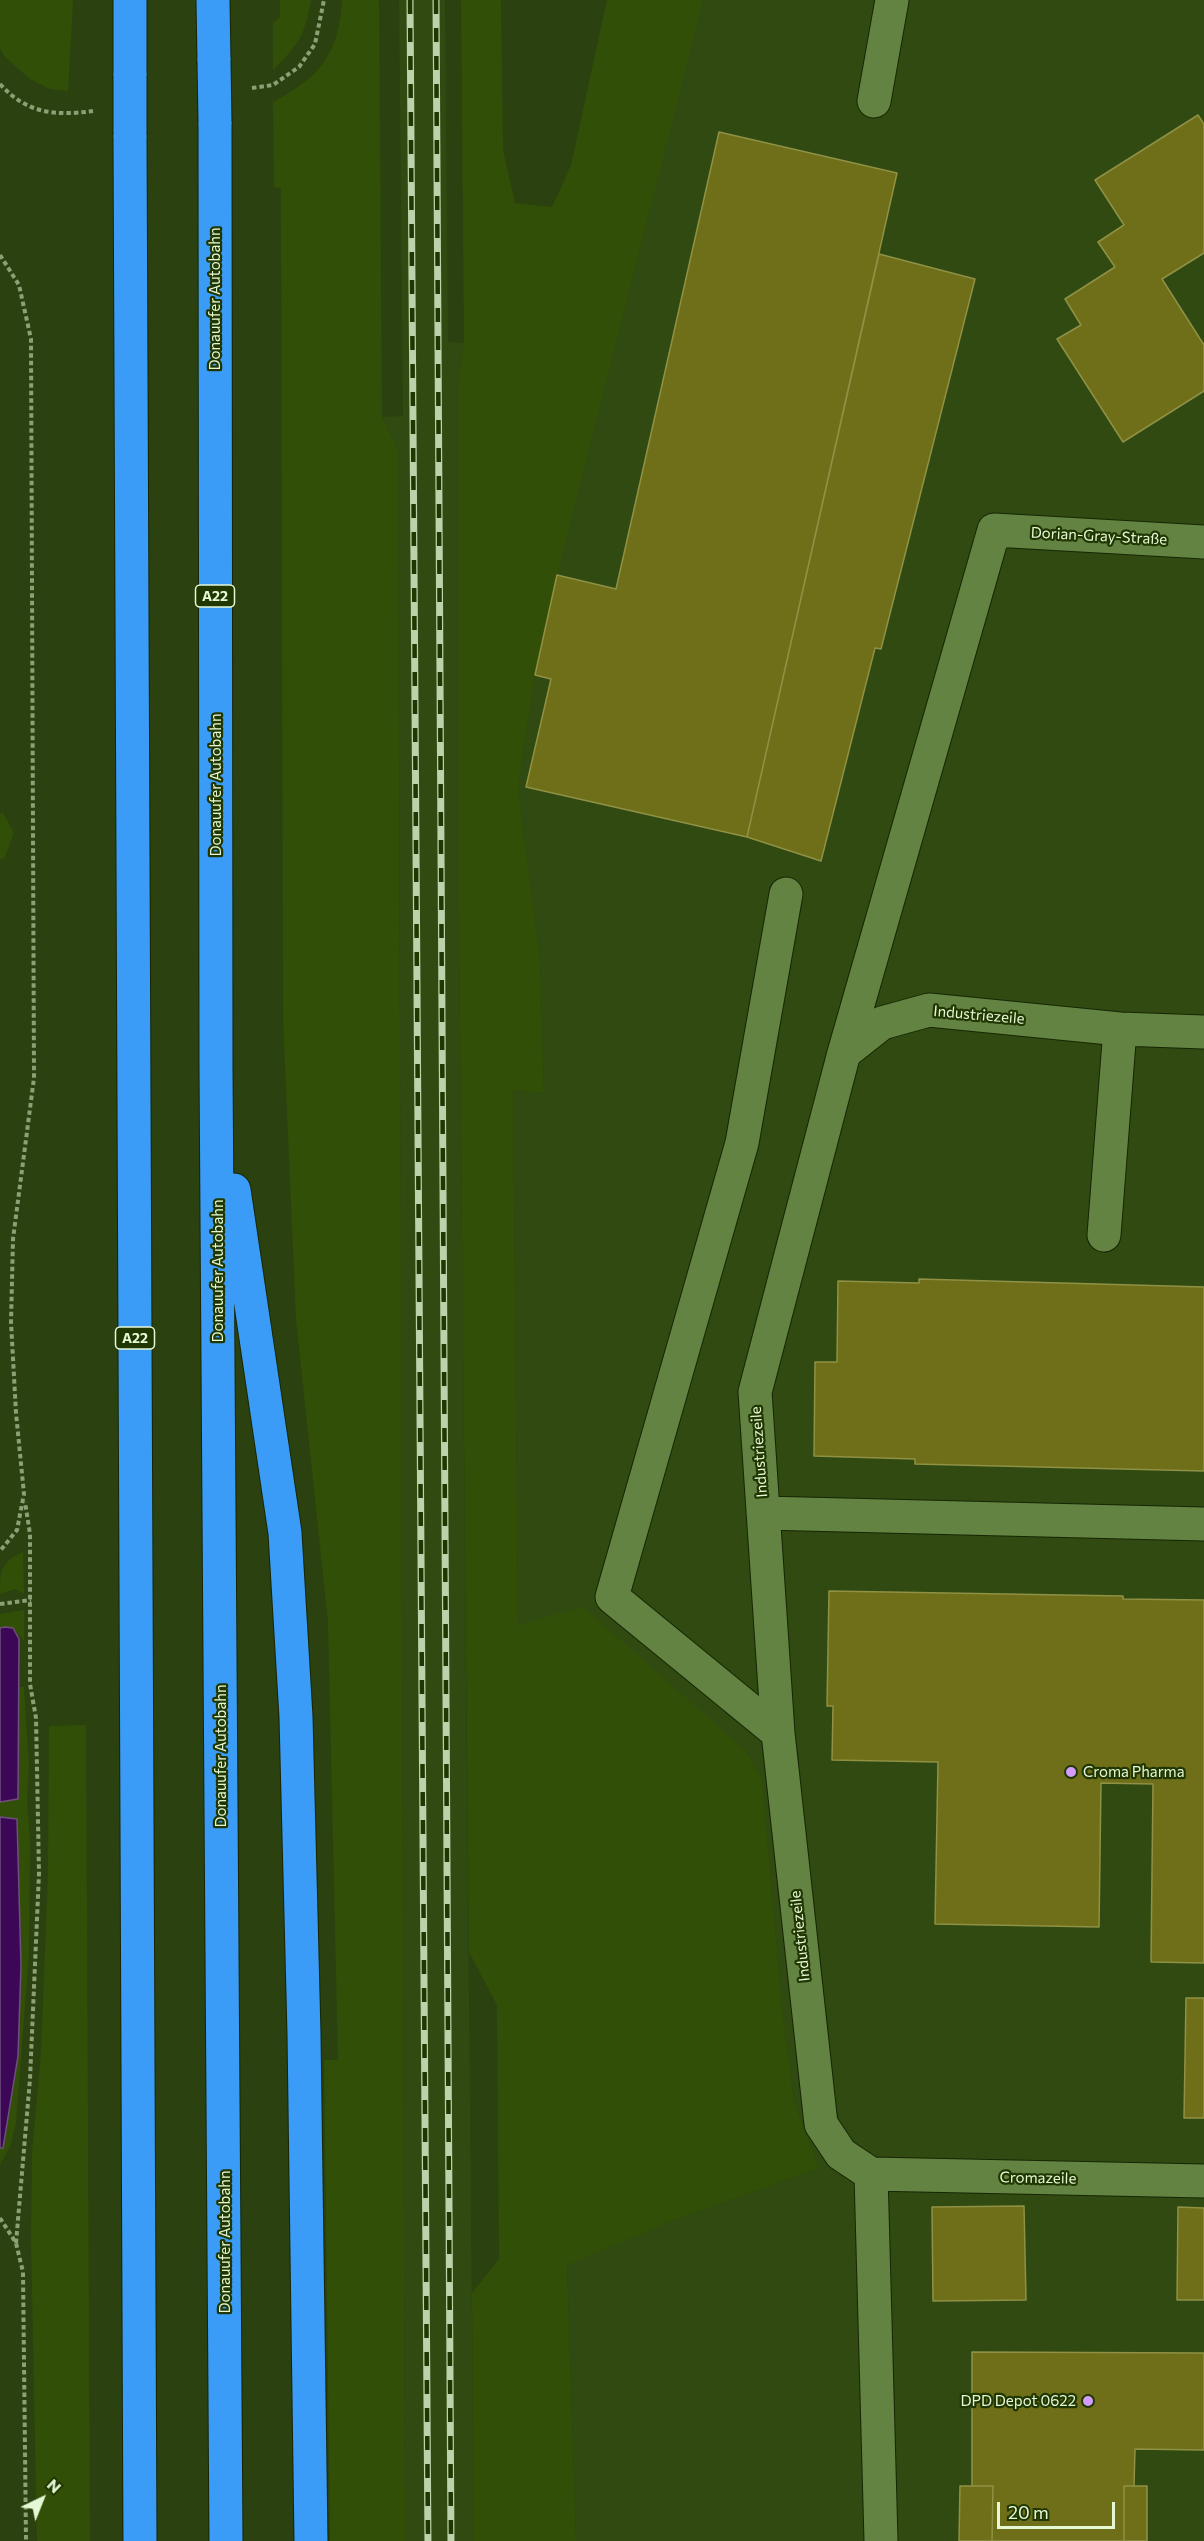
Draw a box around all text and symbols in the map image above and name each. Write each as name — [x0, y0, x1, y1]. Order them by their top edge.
street label: Donauufer Autobahn — [206, 227, 224, 371]
street label: Dorian-Gray-Straße — [1030, 523, 1168, 549]
road number: A22 — [196, 585, 234, 607]
street label: Donauufer Autobahn — [207, 713, 225, 857]
street label: Industriezeile — [933, 1002, 1025, 1028]
street label: Donauufer Autobahn — [209, 1199, 227, 1343]
road number: A22 — [116, 1327, 154, 1349]
street label: Industriezeile — [747, 1406, 771, 1498]
street label: Donauufer Autobahn — [212, 1684, 230, 1828]
place label: Croma Pharma — [1083, 1763, 1185, 1781]
marker: Croma Pharma — [1064, 1765, 1078, 1779]
street label: Industriezeile — [786, 1890, 814, 1982]
street label: Cromazeile — [999, 2168, 1077, 2188]
street label: Donauufer Autobahn — [216, 2170, 234, 2314]
place label: DPD Depot 0622 — [960, 2392, 1076, 2410]
marker: DPD Depot 0622 — [1081, 2394, 1095, 2408]
north arrow — [12, 2469, 72, 2529]
text: N — [44, 2474, 65, 2497]
scale bar — [1000, 2490, 1118, 2528]
text: 20 m — [1008, 2501, 1049, 2523]

